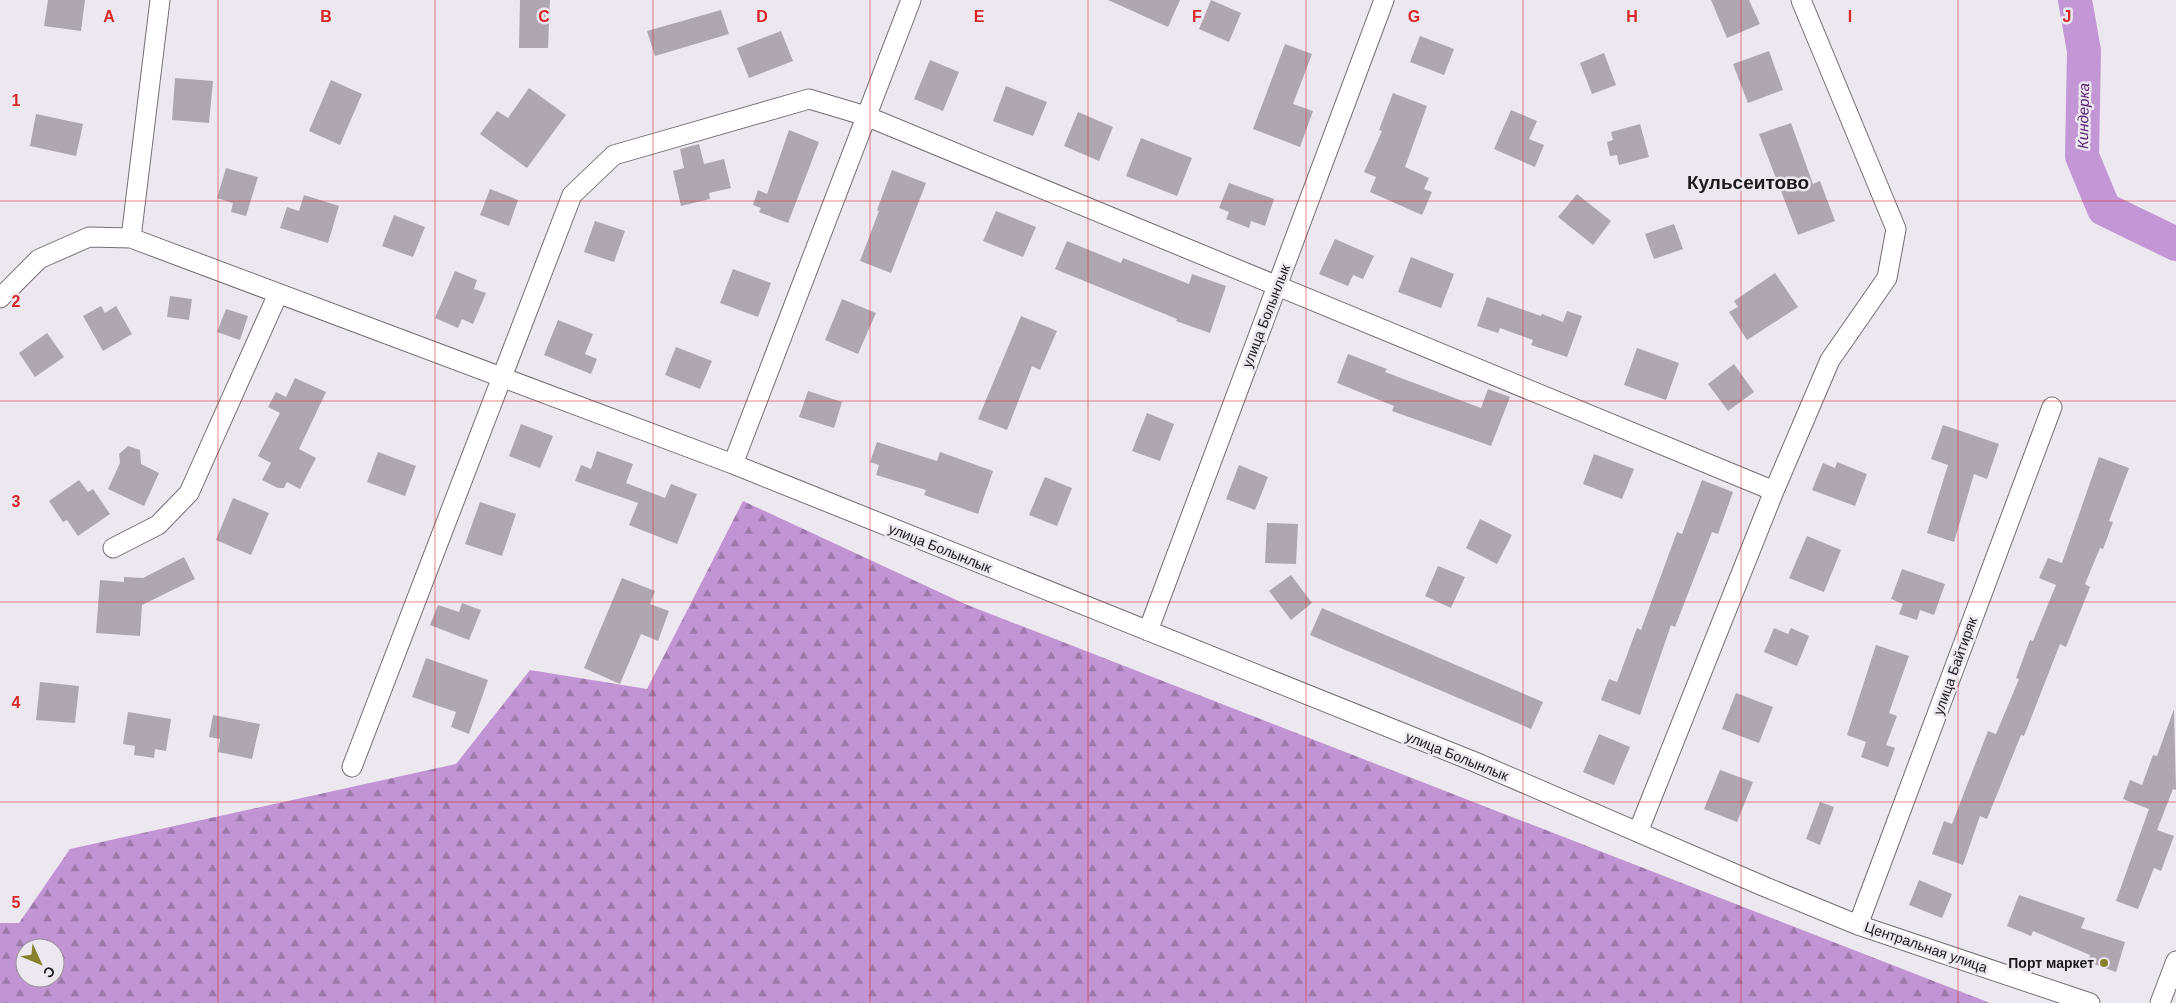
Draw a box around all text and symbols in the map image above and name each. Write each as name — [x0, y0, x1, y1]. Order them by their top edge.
text: A — [103, 8, 115, 25]
text: B — [320, 8, 332, 25]
text: C — [538, 8, 550, 25]
text: D — [756, 8, 768, 25]
text: E — [974, 8, 985, 25]
text: F — [1192, 8, 1202, 25]
text: G — [1408, 8, 1420, 25]
text: H — [1626, 8, 1638, 25]
text: I — [1848, 8, 1852, 25]
text: J — [2063, 8, 2071, 25]
water label: Киндерка — [2074, 83, 2092, 149]
text: 1 — [12, 92, 21, 109]
district label: Кульсеитово — [1687, 172, 1809, 193]
street label: улица Болынлык — [1239, 261, 1293, 370]
text: 2 — [12, 293, 21, 310]
text: 3 — [12, 493, 21, 510]
street label: улица Болынлык — [886, 520, 995, 576]
street label: улица Байтиряк — [1930, 614, 1980, 717]
text: 4 — [12, 694, 21, 711]
street label: улица Болынлык — [1403, 728, 1512, 784]
text: 5 — [12, 894, 21, 911]
street label: Центральная улица — [1863, 918, 1990, 976]
north arrow — [15, 938, 65, 988]
place label: Порт маркет — [2008, 955, 2094, 971]
marker: Порт маркет — [2098, 957, 2110, 969]
text: С — [40, 963, 59, 981]

